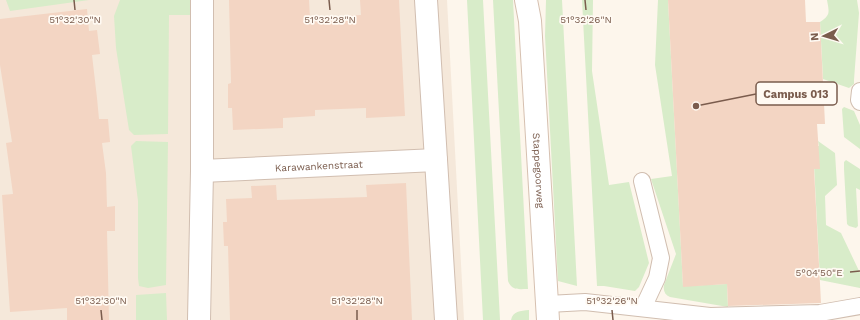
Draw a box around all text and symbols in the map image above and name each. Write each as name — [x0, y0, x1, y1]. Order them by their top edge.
text: 51°32'30"N — [49, 14, 101, 25]
text: 51°32'28"N — [304, 14, 356, 25]
text: 51°32'26"N — [560, 14, 612, 25]
north arrow — [804, 16, 844, 56]
text: N — [808, 32, 821, 41]
callout: Campus 013 — [756, 82, 837, 105]
text: Campus 013 — [763, 88, 829, 101]
street label: Stappegoorweg — [531, 132, 547, 209]
street label: Karawankenstraat — [275, 158, 364, 173]
text: 5°04'50"E — [795, 267, 843, 278]
text: 51°32'30"N — [75, 295, 127, 306]
text: 51°32'28"N — [331, 295, 383, 306]
text: 51°32'26"N — [586, 295, 638, 306]

